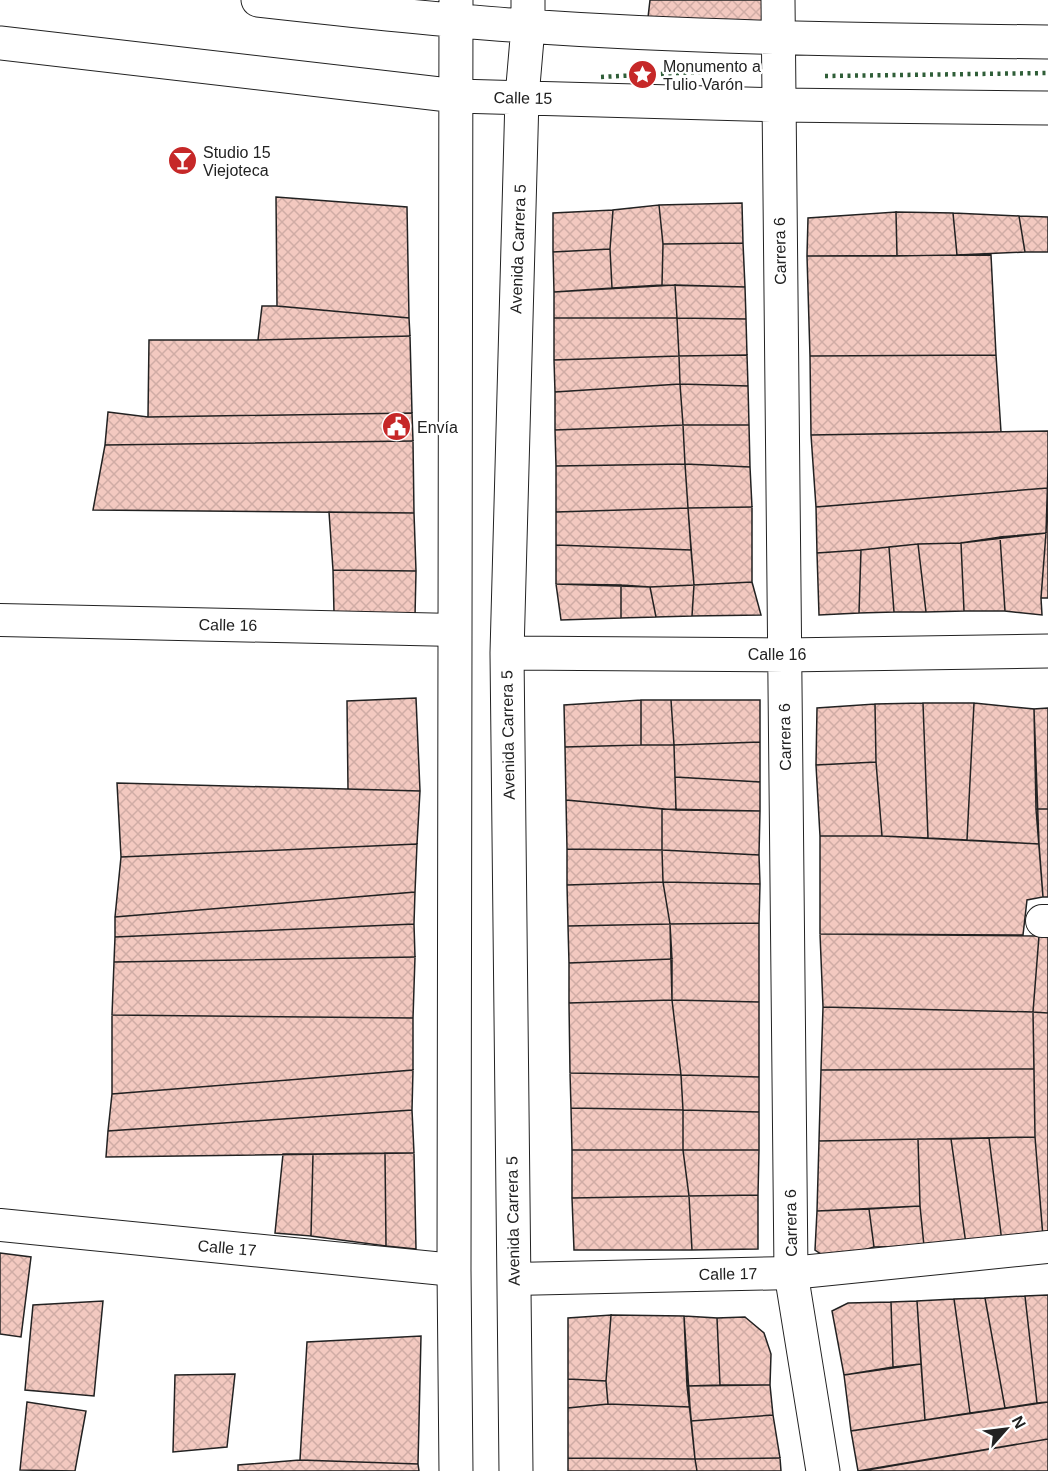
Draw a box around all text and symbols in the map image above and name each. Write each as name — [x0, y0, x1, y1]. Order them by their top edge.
place label: Monumento a Tulio Varón — [663, 58, 761, 93]
place icon: Monumento a Tulio Varón — [626, 59, 658, 91]
street label: Calle 15 — [494, 89, 553, 107]
place label: Studio 15 Viejoteca — [203, 144, 271, 179]
bar icon: Studio 15 Viejoteca — [166, 145, 198, 177]
street label: Avenida Carrera 5 — [507, 184, 529, 314]
street label: Carrera 6 — [771, 217, 789, 285]
public building icon: Envía — [380, 411, 412, 443]
place label: Envía — [417, 419, 458, 436]
street label: Calle 16 — [199, 616, 258, 634]
street label: Calle 16 — [748, 646, 806, 663]
street label: Avenida Carrera 5 — [498, 670, 518, 800]
street label: Carrera 6 — [776, 703, 794, 771]
street label: Avenida Carrera 5 — [503, 1156, 523, 1286]
street label: Carrera 6 — [782, 1189, 800, 1257]
street label: Calle 17 — [197, 1237, 257, 1259]
street label: Calle 17 — [699, 1265, 758, 1283]
north arrow — [976, 1399, 1036, 1459]
text: N — [1009, 1413, 1029, 1431]

